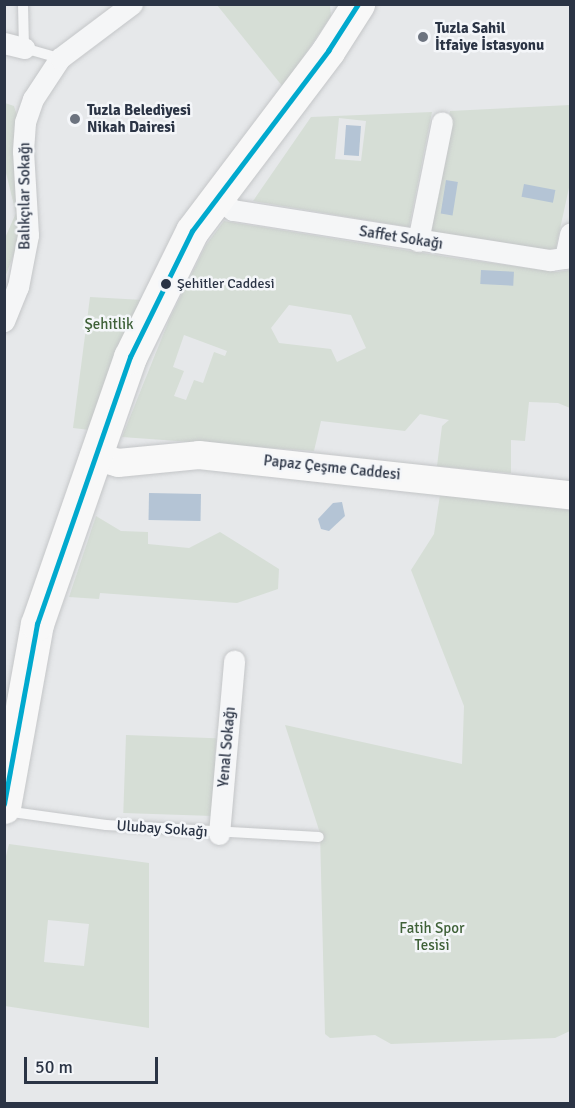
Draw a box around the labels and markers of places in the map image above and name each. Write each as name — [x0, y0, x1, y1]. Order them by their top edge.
place label: Tuzla Sahil İtfaiye İstasyonu — [435, 19, 544, 54]
marker: Tuzla Sahil İtfaiye İstasyonu — [416, 30, 430, 44]
place label: Tuzla Belediyesi Nikah Dairesi — [87, 101, 191, 136]
marker: Tuzla Belediyesi Nikah Dairesi — [68, 112, 82, 126]
place label: Şehitler Caddesi — [177, 276, 274, 292]
marker: Şehitler Caddesi — [160, 278, 172, 290]

